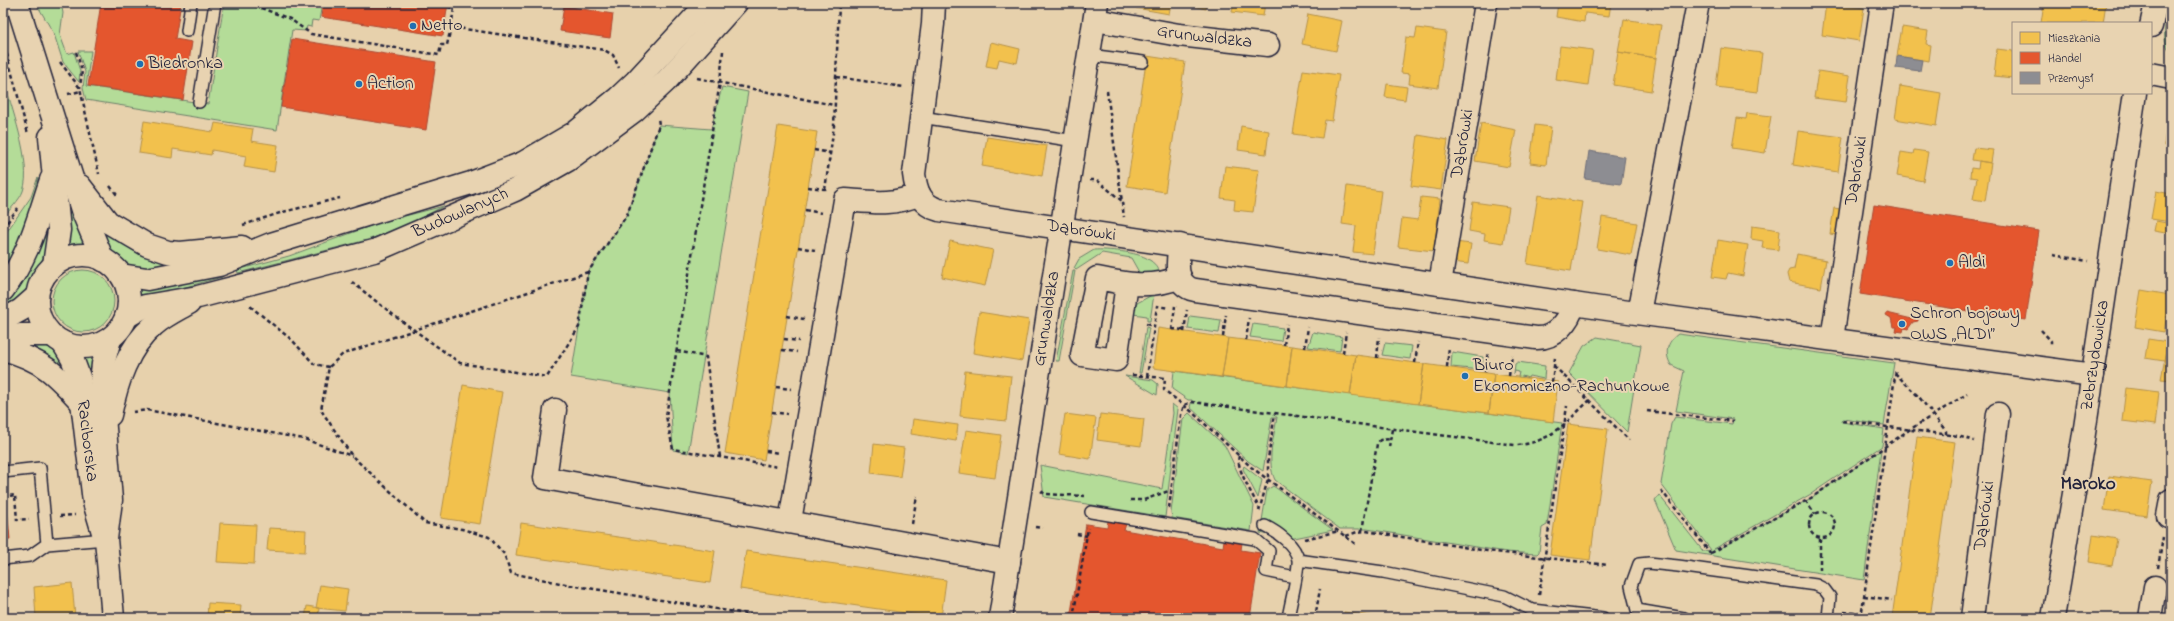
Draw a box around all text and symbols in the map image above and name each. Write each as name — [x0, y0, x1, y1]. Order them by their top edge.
place label: Netto — [421, 13, 463, 39]
street label: Grunwaldzka — [1155, 18, 1254, 56]
marker: Netto — [408, 21, 418, 31]
legend — [2012, 22, 2152, 94]
text: Mieszkania — [2048, 30, 2100, 48]
text: Handel — [2048, 50, 2082, 68]
place label: Biedronka — [147, 51, 223, 77]
marker: Biedronka — [135, 59, 145, 69]
text: Przemysł — [2048, 70, 2093, 89]
place label: Action — [367, 71, 414, 97]
marker: Action — [354, 79, 364, 89]
street label: Dąbrówki — [1444, 107, 1481, 182]
street label: Dąbrówki — [1839, 134, 1875, 208]
street label: Budowlanych — [408, 181, 513, 246]
street label: Dąbrówki — [1044, 213, 1118, 249]
place label: Aldi — [1958, 250, 1985, 276]
marker: Aldi — [1945, 258, 1955, 268]
street label: Grunwaldzka — [1027, 269, 1068, 368]
street label: Zebrzydowicka — [2075, 298, 2117, 413]
place label: Schron bojowy OWS „ALDI” — [1910, 301, 2020, 348]
marker: Schron bojowy OWS „ALDI” — [1897, 319, 1907, 329]
place label: Biuro Ekonomiczno-Rachunkowe — [1472, 353, 1670, 400]
marker: Biuro Ekonomiczno-Rachunkowe — [1460, 371, 1470, 381]
street label: Raciborska — [69, 398, 104, 483]
district label: Maroko — [2060, 471, 2116, 498]
street label: Dąbrówki — [1968, 479, 2002, 553]

